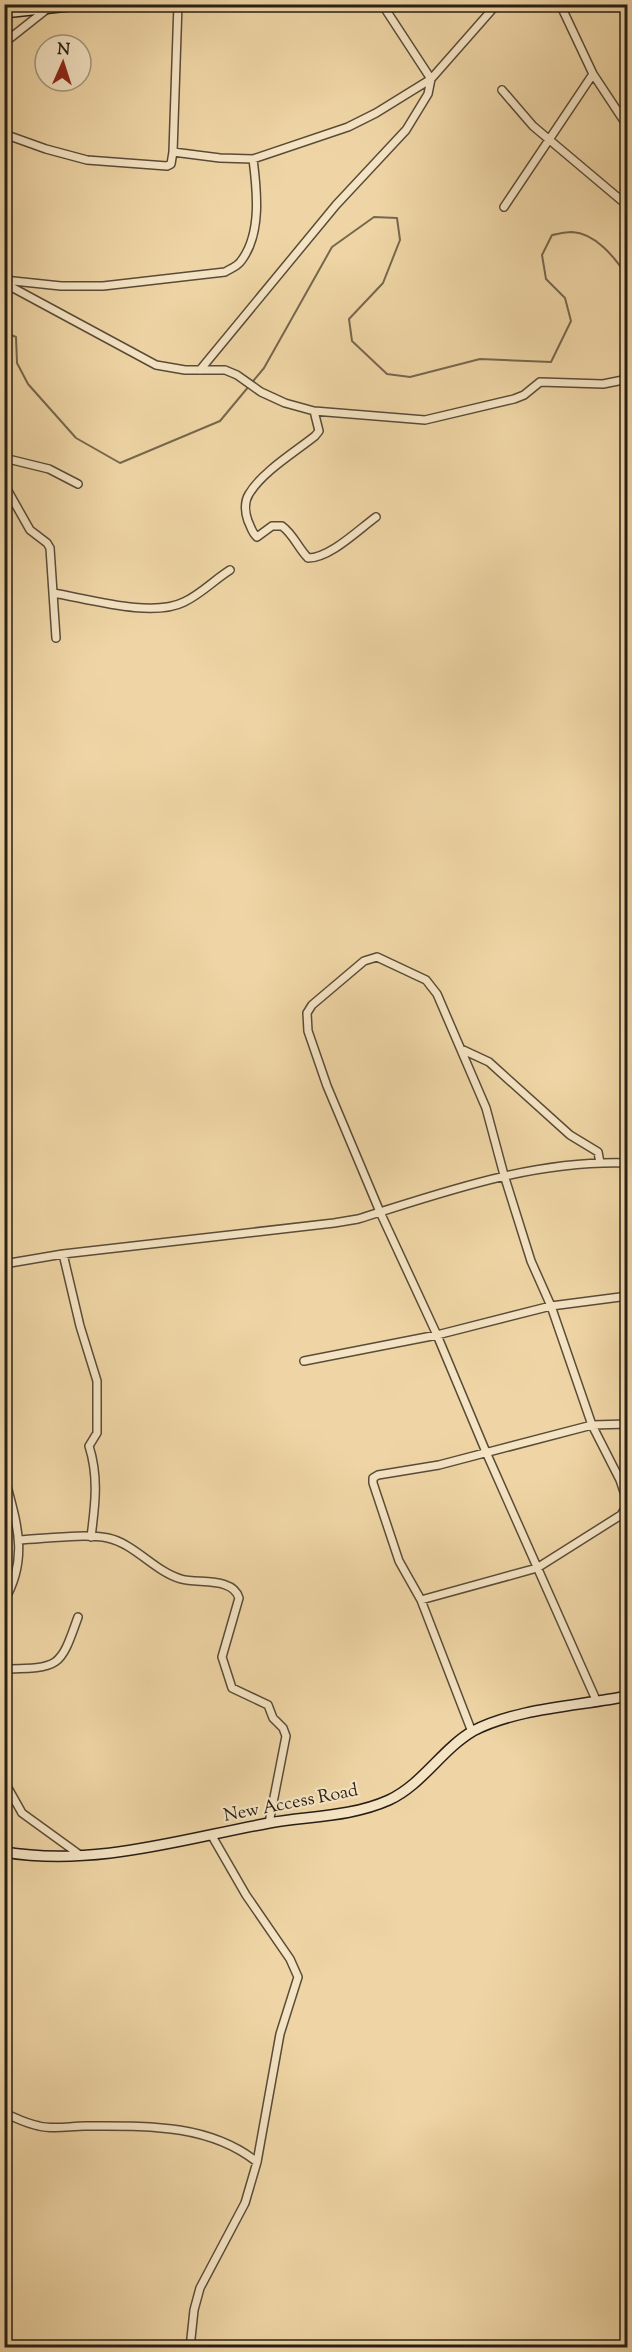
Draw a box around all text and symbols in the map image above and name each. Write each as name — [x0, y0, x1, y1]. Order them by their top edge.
north arrow — [33, 33, 93, 93]
text: N — [57, 39, 71, 62]
street label: New Access Road — [222, 1778, 360, 1830]

